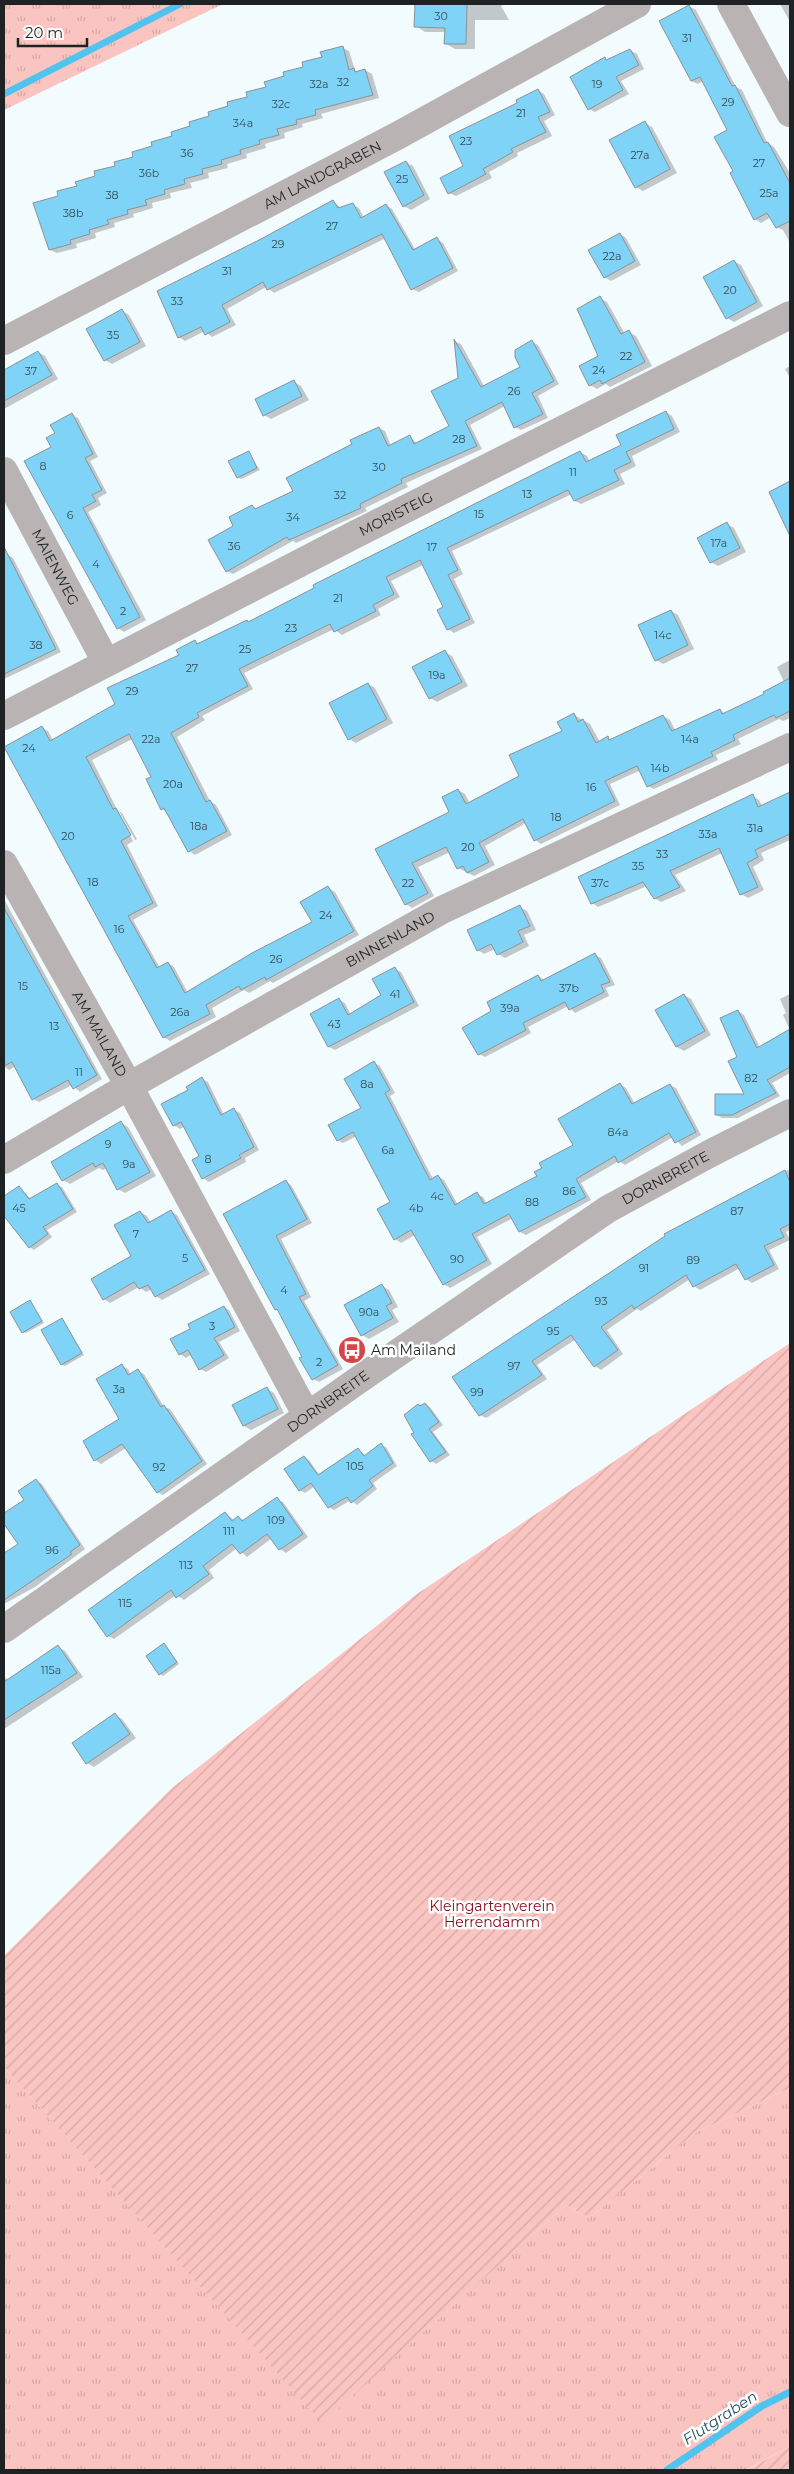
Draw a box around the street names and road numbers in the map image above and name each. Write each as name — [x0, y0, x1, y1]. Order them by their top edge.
street label: AM LANDGRABEN — [260, 137, 384, 213]
street label: MORISTEIG — [356, 488, 436, 540]
street label: MAIENWEG — [28, 526, 83, 608]
street label: BINNENLAND — [342, 907, 438, 971]
street label: AM MAILAND — [68, 988, 131, 1080]
street label: DORNBREITE — [619, 1147, 712, 1209]
street label: DORNBREITE — [283, 1366, 373, 1436]

